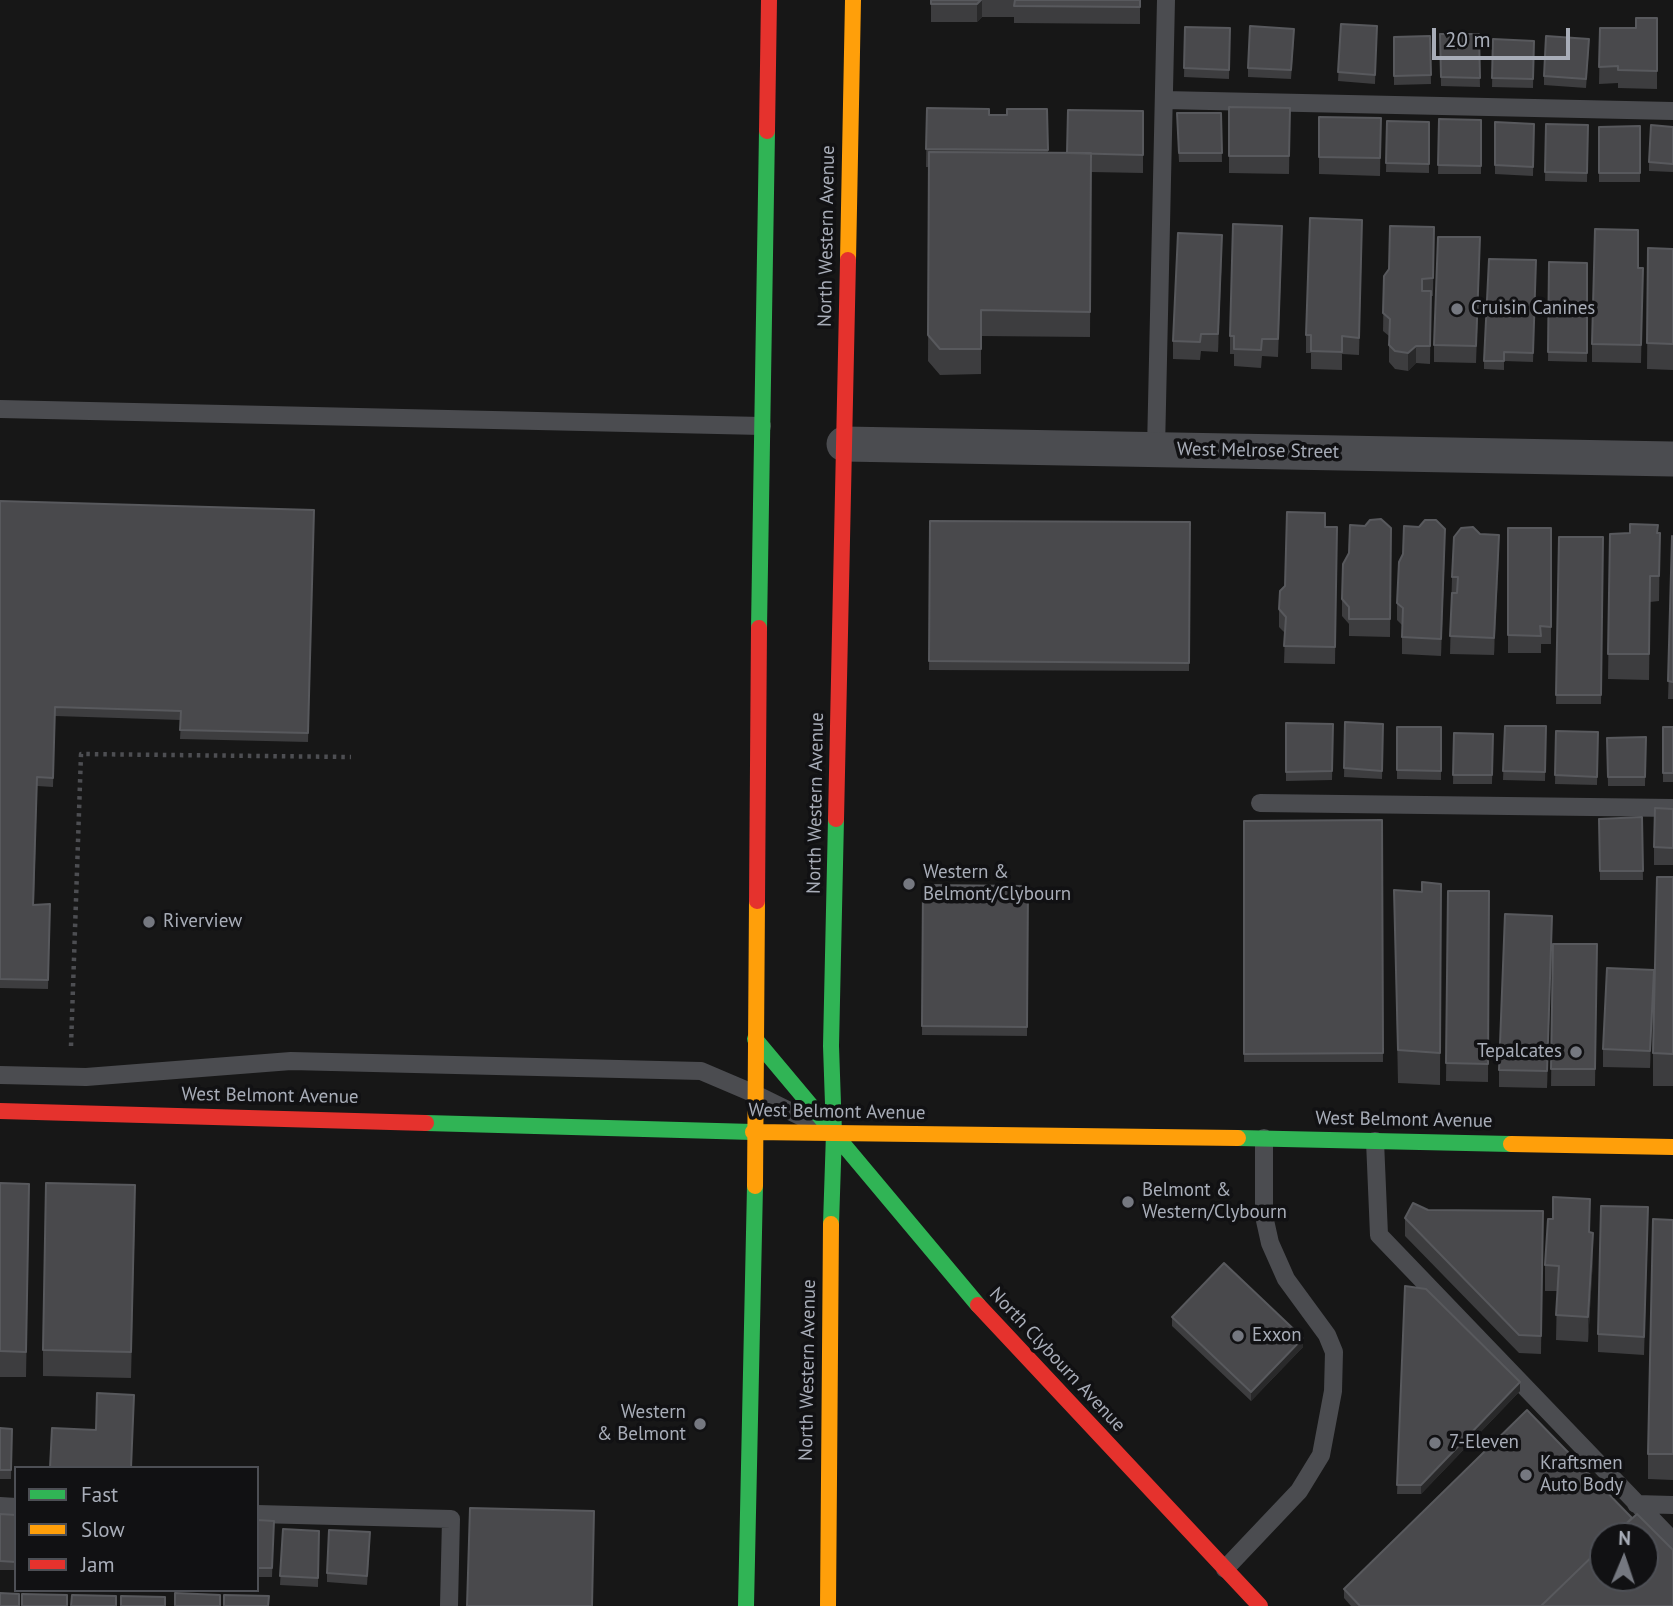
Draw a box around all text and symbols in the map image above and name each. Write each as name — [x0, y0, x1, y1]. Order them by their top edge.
scale bar — [1435, 14, 1573, 58]
text: 20 m — [1445, 26, 1491, 53]
street label: North Western Avenue — [814, 145, 840, 327]
place label: Cruisin Canines — [1471, 298, 1595, 320]
marker: Cruisin Canines — [1449, 301, 1465, 317]
street label: West Melrose Street — [1177, 438, 1339, 464]
street label: North Western Avenue — [803, 712, 829, 894]
place label: Western & Belmont/Clybourn — [923, 862, 1071, 906]
marker: Western & Belmont/Clybourn — [901, 876, 917, 892]
place label: Riverview — [163, 911, 242, 933]
marker: Riverview — [141, 914, 157, 930]
place label: Tepalcates — [1477, 1041, 1562, 1063]
marker: Tepalcates — [1568, 1044, 1584, 1060]
street label: West Belmont Avenue — [181, 1083, 359, 1109]
street label: West Belmont Avenue — [748, 1099, 926, 1125]
street label: West Belmont Avenue — [1315, 1107, 1493, 1133]
place label: Belmont & Western/Clybourn — [1142, 1180, 1287, 1224]
marker: Belmont & Western/Clybourn — [1120, 1194, 1136, 1210]
street label: North Western Avenue — [795, 1279, 821, 1461]
street label: North Clybourn Avenue — [984, 1283, 1130, 1437]
place label: Exxon — [1252, 1325, 1302, 1347]
marker: Exxon — [1230, 1328, 1246, 1344]
place label: Western & Belmont — [597, 1402, 686, 1446]
marker: Western & Belmont — [692, 1416, 708, 1432]
place label: 7-Eleven — [1449, 1432, 1519, 1454]
marker: 7-Eleven — [1427, 1435, 1443, 1451]
place label: Kraftsmen Auto Body — [1540, 1453, 1623, 1497]
legend — [14, 1466, 259, 1592]
marker: Kraftsmen Auto Body — [1518, 1467, 1534, 1483]
text: Fast — [81, 1481, 118, 1508]
text: Slow — [81, 1516, 125, 1543]
north arrow — [1589, 1522, 1659, 1592]
text: N — [1618, 1526, 1631, 1550]
text: Jam — [81, 1551, 115, 1578]

